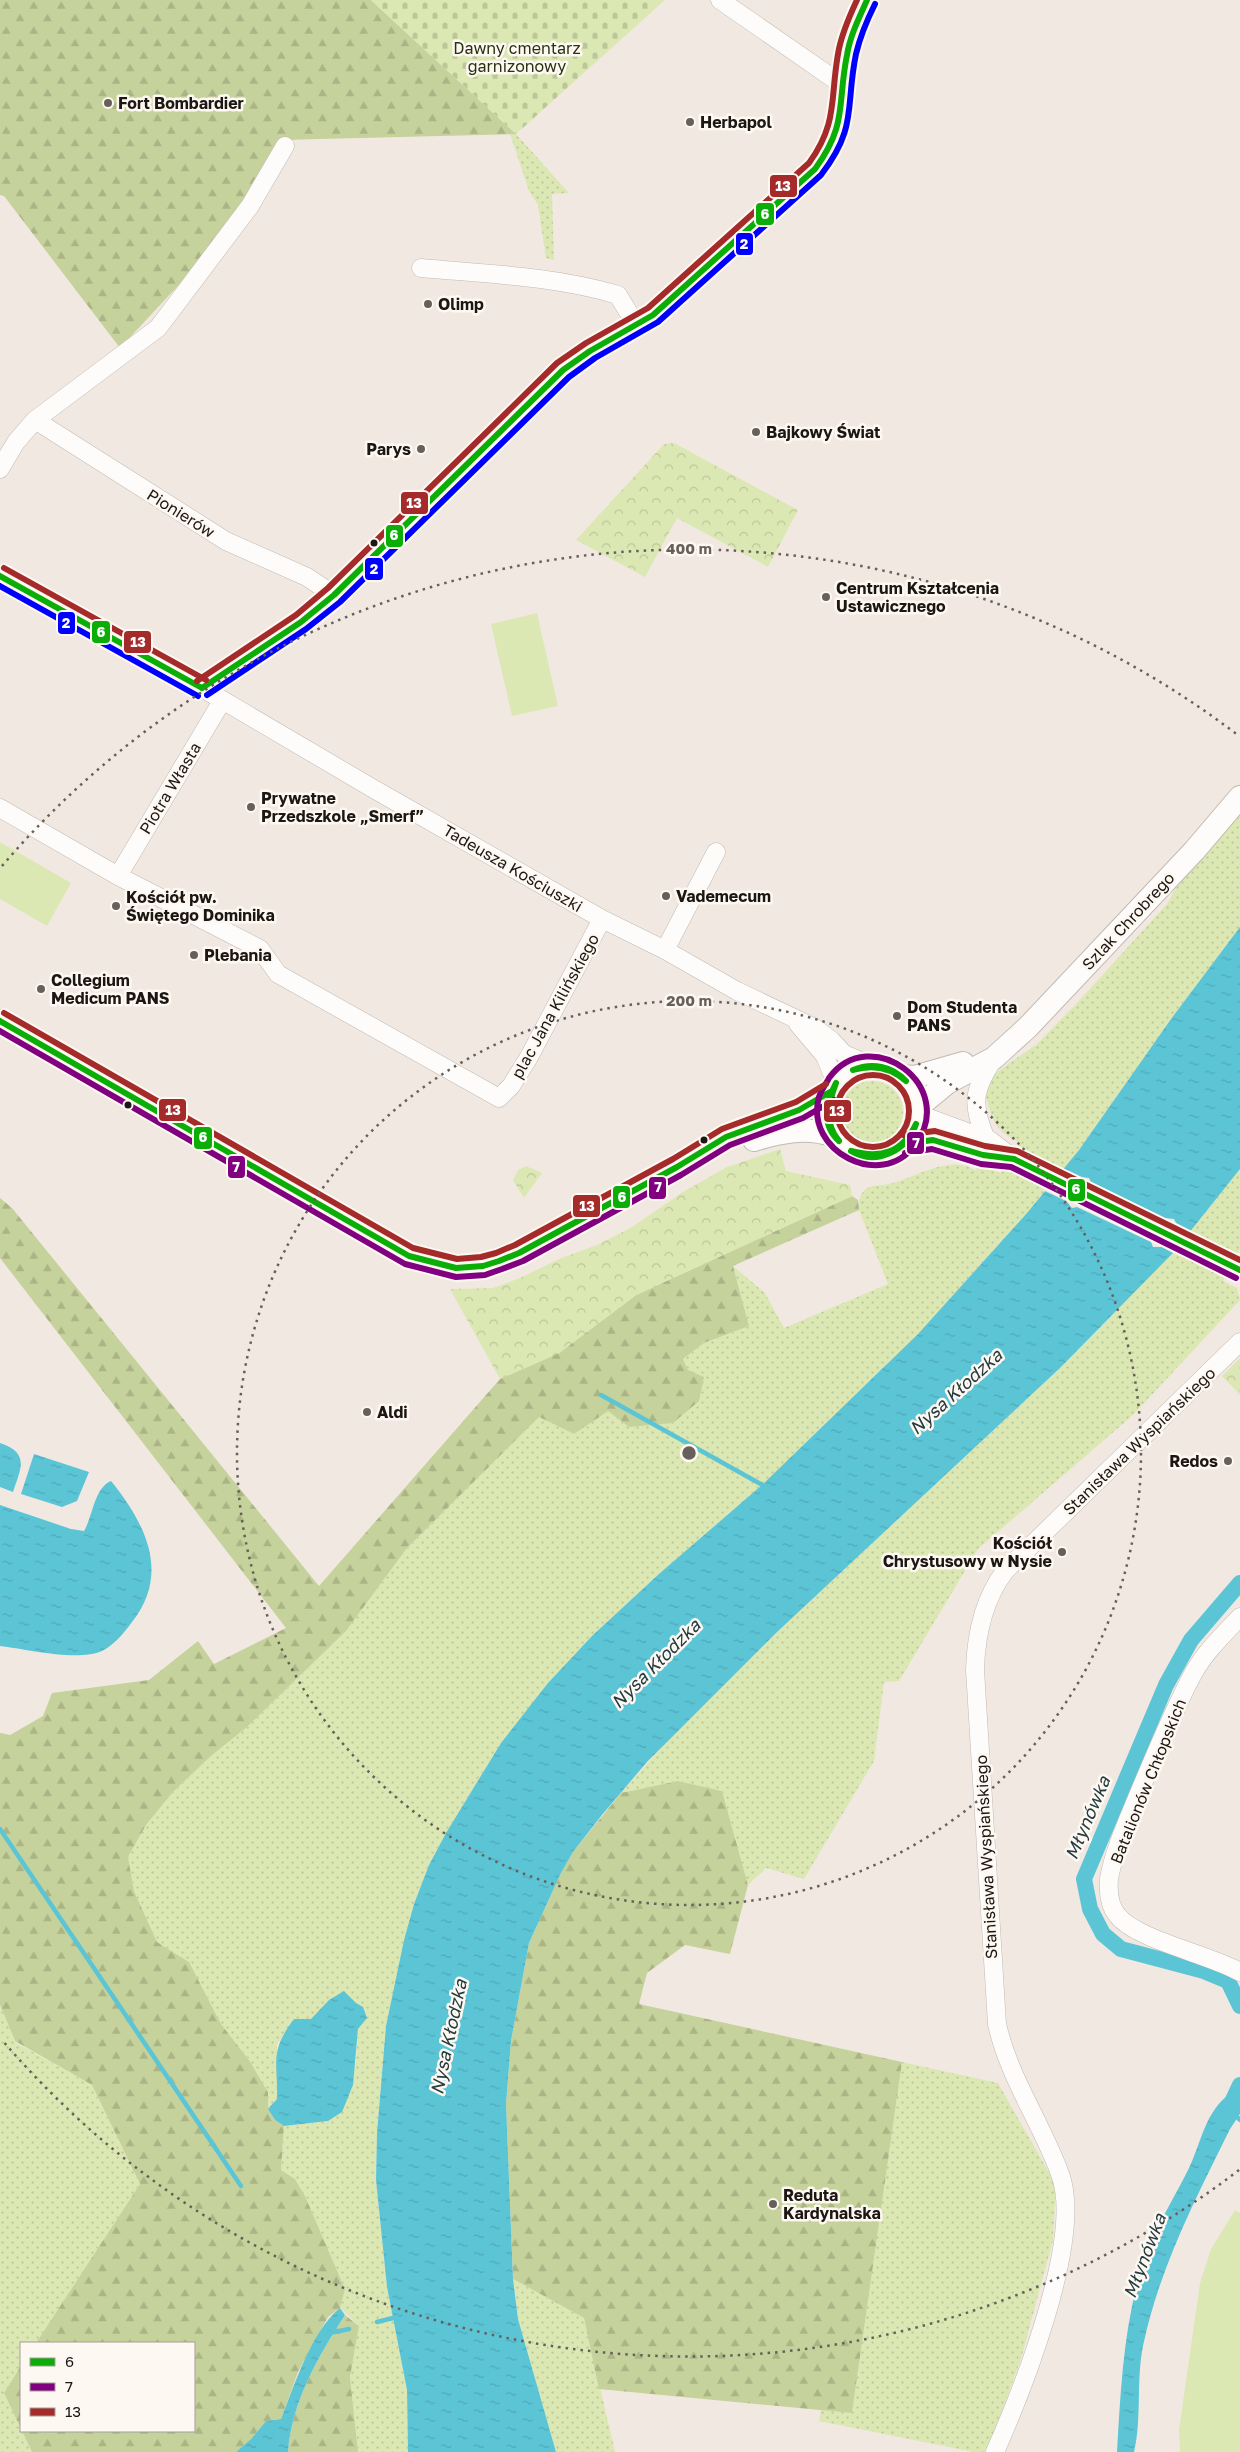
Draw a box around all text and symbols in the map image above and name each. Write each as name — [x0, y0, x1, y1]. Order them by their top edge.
park label: Dawny cmentarz garnizonowy — [453, 38, 581, 76]
place label: Fort Bombardier — [118, 93, 244, 113]
marker: Fort Bombardier — [102, 97, 114, 109]
place label: Herbapol — [700, 112, 772, 132]
marker: Herbapol — [684, 116, 696, 128]
line badge: 13 — [769, 174, 798, 198]
text: 13 — [775, 177, 791, 194]
line badge: 6 — [755, 202, 775, 226]
text: 6 — [761, 205, 770, 222]
line badge: 2 — [735, 232, 754, 256]
text: 2 — [740, 235, 749, 252]
place label: Olimp — [438, 294, 484, 314]
marker: Olimp — [422, 298, 434, 310]
place label: Bajkowy Świat — [766, 422, 881, 442]
marker: Bajkowy Świat — [750, 426, 762, 438]
place label: Parys — [366, 439, 411, 459]
marker: Parys — [415, 443, 427, 455]
street label: Pionierów — [143, 484, 219, 542]
line badge: 13 — [400, 491, 429, 515]
text: 13 — [406, 494, 422, 511]
line badge: 6 — [385, 524, 404, 548]
text: 6 — [390, 526, 399, 543]
unlabelled marker — [369, 538, 379, 548]
text: 400 m — [666, 539, 712, 557]
line badge: 2 — [364, 557, 384, 581]
text: 2 — [370, 560, 379, 577]
place label: Centrum Kształcenia Ustawicznego — [836, 578, 999, 616]
marker: Centrum Kształcenia Ustawicznego — [820, 591, 832, 603]
line badge: 2 — [57, 611, 76, 635]
text: 2 — [62, 614, 71, 631]
line badge: 6 — [91, 620, 111, 644]
text: 6 — [97, 623, 106, 640]
line badge: 13 — [123, 630, 152, 654]
text: 13 — [130, 633, 146, 650]
street label: Piotra Własta — [135, 739, 205, 837]
place label: Prywatne Przedszkole „Smerf” — [261, 788, 424, 826]
marker: Prywatne Przedszkole „Smerf” — [245, 801, 257, 813]
street label: Tadeusza Kościuszki — [440, 820, 586, 916]
street label: Szlak Chrobrego — [1078, 868, 1178, 974]
place label: Vademecum — [676, 886, 771, 906]
place label: Kościół pw. Świętego Dominika — [126, 887, 275, 925]
marker: Vademecum — [660, 890, 672, 902]
marker: Kościół pw. Świętego Dominika — [110, 900, 122, 912]
street label: plac Jana Kilińskiego — [507, 930, 603, 1082]
place label: Plebania — [204, 945, 272, 965]
marker: Plebania — [188, 949, 200, 961]
place label: Collegium Medicum PANS — [51, 970, 170, 1008]
marker: Collegium Medicum PANS — [35, 983, 47, 995]
text: 200 m — [666, 991, 712, 1009]
place label: Dom Studenta PANS — [907, 997, 1017, 1035]
marker: Dom Studenta PANS — [891, 1010, 903, 1022]
line badge: 13 — [158, 1098, 187, 1122]
line badge: 13 — [823, 1099, 852, 1123]
unlabelled marker — [123, 1100, 133, 1110]
text: 13 — [165, 1101, 181, 1118]
text: 13 — [829, 1102, 845, 1119]
line badge: 6 — [193, 1126, 213, 1150]
text: 6 — [199, 1128, 208, 1145]
line badge: 7 — [906, 1131, 925, 1155]
text: 7 — [912, 1134, 920, 1151]
unlabelled marker — [699, 1135, 709, 1145]
line badge: 7 — [227, 1155, 246, 1179]
text: 7 — [232, 1158, 240, 1175]
line badge: 7 — [648, 1176, 667, 1200]
text: 7 — [654, 1178, 662, 1195]
line badge: 6 — [1067, 1178, 1086, 1202]
text: 6 — [1072, 1180, 1081, 1197]
line badge: 6 — [612, 1185, 631, 1209]
text: 6 — [618, 1188, 627, 1205]
line badge: 13 — [572, 1194, 601, 1218]
text: 13 — [579, 1197, 595, 1214]
water label: Nysa Kłodzka — [904, 1343, 1007, 1439]
street label: Stanisława Wyspiańskiego — [1059, 1363, 1219, 1519]
place label: Aldi — [377, 1402, 408, 1422]
marker: Aldi — [361, 1406, 373, 1418]
centre of rings — [680, 1444, 698, 1462]
place label: Redos — [1169, 1451, 1218, 1471]
marker: Redos — [1222, 1455, 1234, 1467]
place label: Kościół Chrystusowy w Nysie — [883, 1533, 1052, 1571]
marker: Kościół Chrystusowy w Nysie — [1056, 1546, 1068, 1558]
water label: Nysa Kłodzka — [606, 1614, 705, 1713]
street label: Batalionów Chłopskich — [1106, 1696, 1190, 1866]
street label: Stanisława Wyspiańskiego — [971, 1754, 1001, 1960]
water label: Młynówka — [1060, 1772, 1115, 1863]
water label: Nysa Kłodzka — [425, 1976, 471, 2096]
place label: Reduta Kardynalska — [783, 2185, 881, 2223]
marker: Reduta Kardynalska — [767, 2198, 779, 2210]
water label: Młynówka — [1118, 2210, 1170, 2301]
legend — [20, 2342, 195, 2432]
text: 6 — [65, 2352, 74, 2370]
text: 7 — [65, 2377, 73, 2395]
text: 13 — [65, 2402, 81, 2420]

